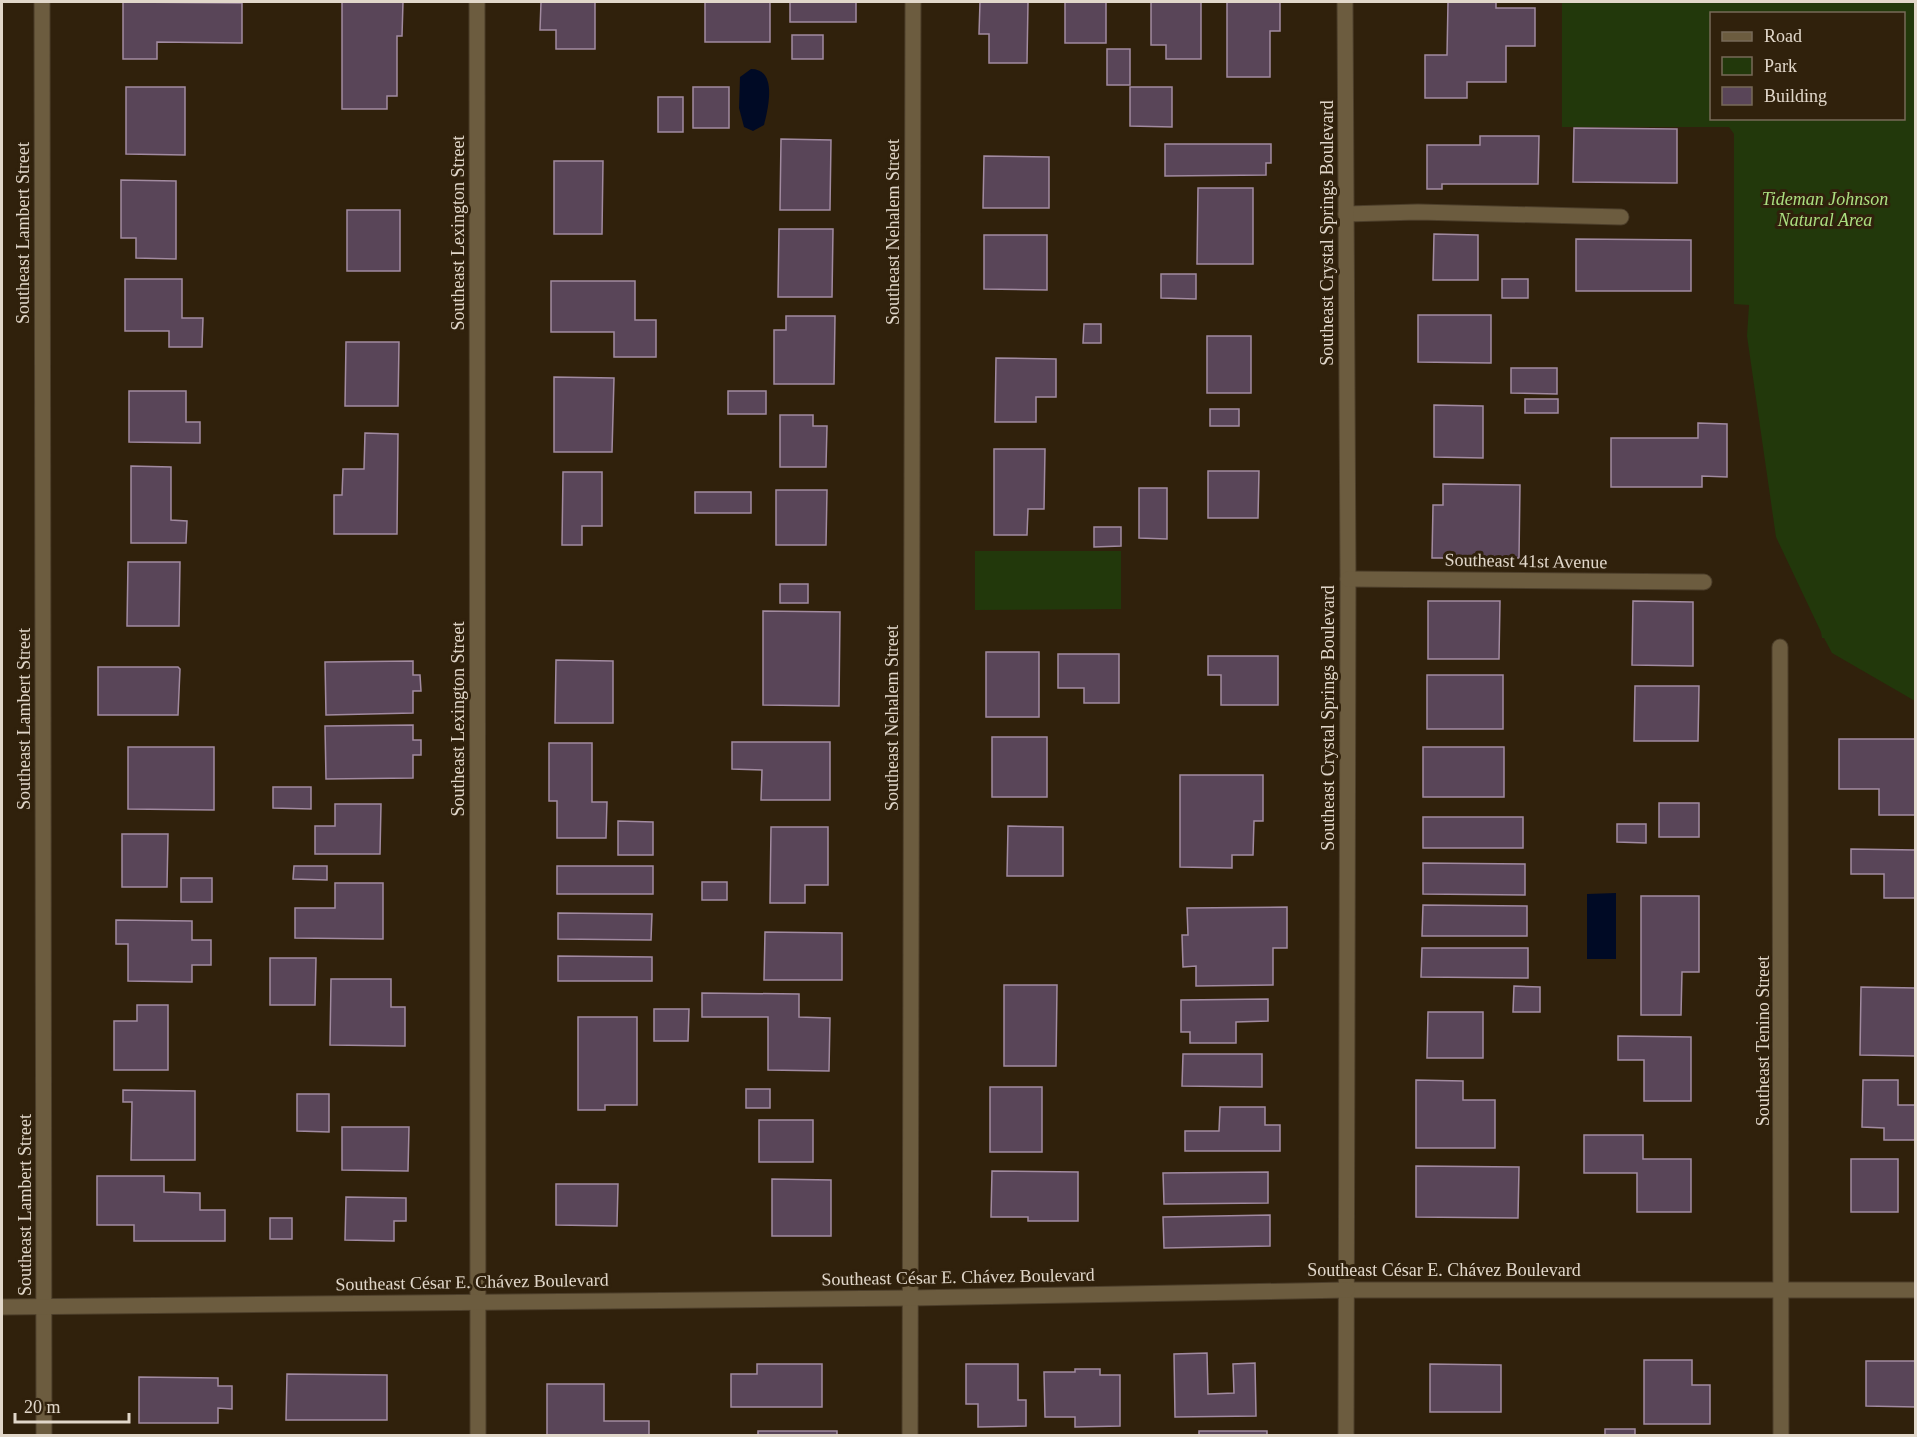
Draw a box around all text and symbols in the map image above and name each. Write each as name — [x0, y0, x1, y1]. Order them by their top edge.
legend — [1710, 12, 1905, 120]
text: Road — [1764, 26, 1802, 46]
text: Park — [1764, 56, 1797, 76]
text: Building — [1764, 86, 1827, 106]
street label: Southeast Crystal Springs Boulevard — [1317, 100, 1337, 366]
street label: Southeast Lexington Street — [448, 136, 468, 330]
street label: Southeast Nehalem Street — [883, 139, 903, 325]
street label: Southeast Lambert Street — [13, 142, 33, 324]
park label: Tideman Johnson Natural Area — [1762, 189, 1888, 230]
street label: Southeast 41st Avenue — [1445, 550, 1607, 572]
street label: Southeast Crystal Springs Boulevard — [1318, 585, 1338, 851]
street label: Southeast Lexington Street — [448, 622, 468, 816]
street label: Southeast Nehalem Street — [882, 625, 902, 811]
street label: Southeast Lambert Street — [14, 628, 34, 810]
street label: Southeast Tenino Street — [1753, 956, 1773, 1126]
street label: Southeast Lambert Street — [15, 1114, 35, 1296]
street label: Southeast César E. Chávez Boulevard — [1307, 1260, 1581, 1280]
street label: Southeast César E. Chávez Boulevard — [821, 1265, 1095, 1289]
street label: Southeast César E. Chávez Boulevard — [335, 1270, 609, 1294]
scale bar — [15, 1386, 129, 1424]
text: 20 m — [24, 1397, 61, 1417]

